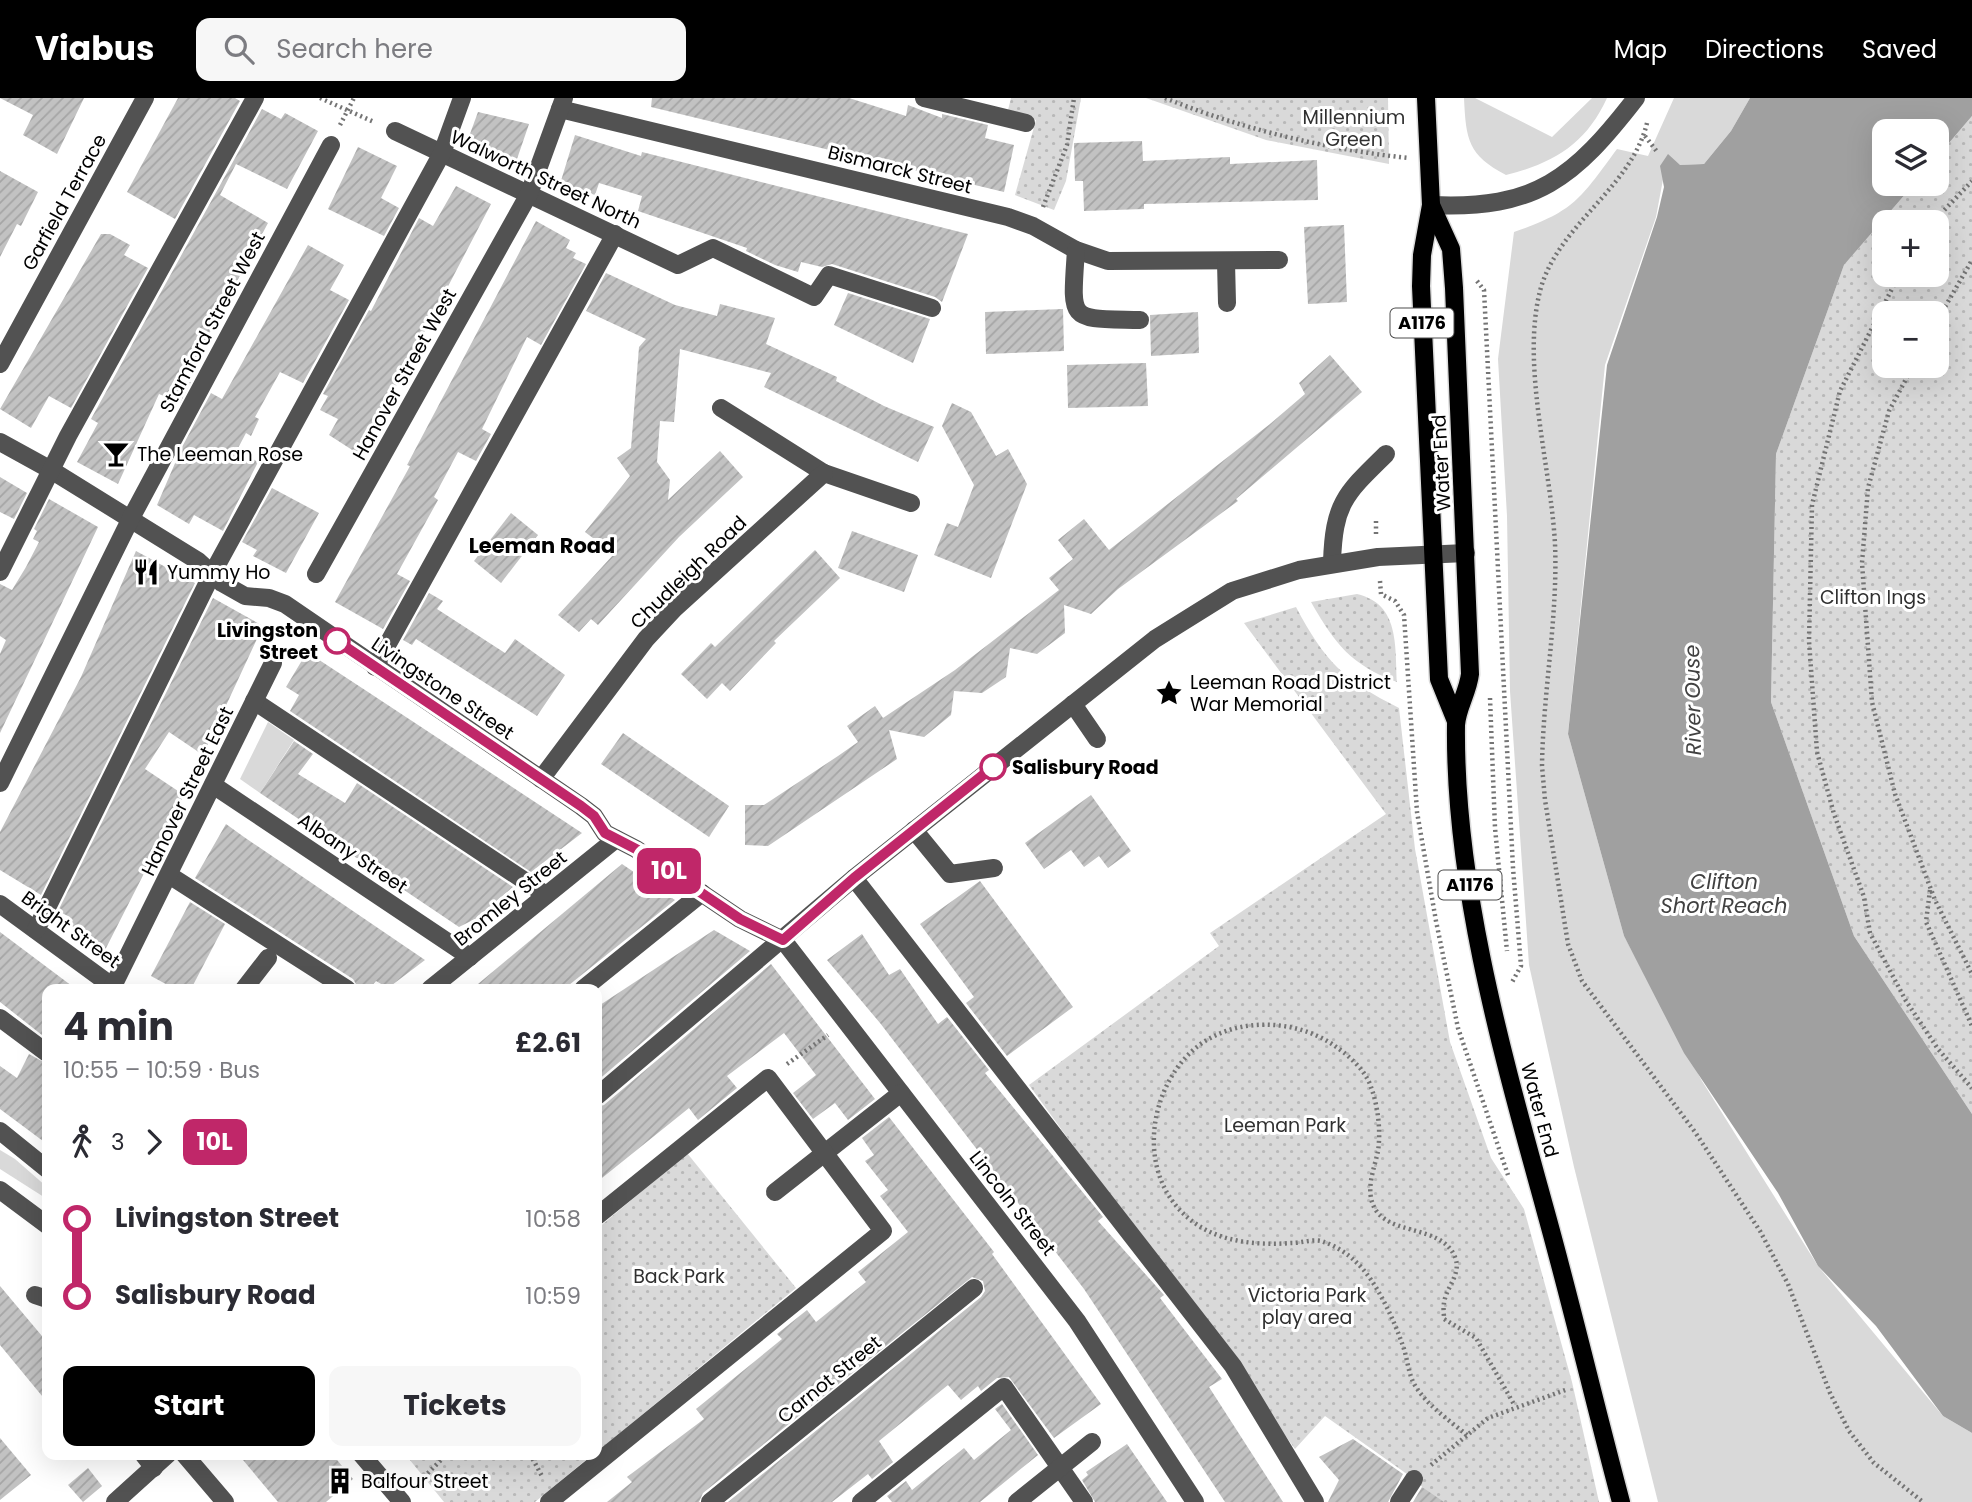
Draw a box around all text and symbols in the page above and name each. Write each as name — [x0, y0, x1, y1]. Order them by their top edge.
search box — [196, 18, 686, 81]
text: Viabus — [35, 25, 154, 72]
icon: search — [220, 30, 258, 68]
text: Search here — [276, 31, 433, 67]
text: Map — [1614, 33, 1667, 66]
text: Directions — [1705, 33, 1824, 66]
text: Saved — [1862, 33, 1937, 66]
park label: Millennium Green — [1303, 104, 1405, 153]
map controls — [1872, 119, 1949, 378]
button: layers — [1872, 119, 1949, 196]
street label: Walworth Street North — [446, 123, 645, 236]
street label: Garfield Terrace — [16, 129, 113, 275]
street label: Bismarck Street — [825, 139, 975, 200]
button: + — [1872, 210, 1949, 287]
street label: Stamford Street West — [153, 227, 272, 418]
street label: Hanover Street West — [346, 283, 463, 465]
button: − — [1872, 301, 1949, 378]
road number: A1176 — [1390, 308, 1454, 338]
street label: Water End — [1425, 414, 1458, 512]
bar icon: The Leeman Rose — [101, 439, 131, 469]
place label: The Leeman Rose — [137, 441, 303, 468]
street label: Chudleigh Road — [624, 510, 753, 635]
district label: Leeman Road — [469, 531, 615, 560]
restaurant icon: Yummy Ho — [131, 557, 161, 587]
place label: Yummy Ho — [167, 559, 270, 586]
park label: Clifton Ings — [1820, 584, 1926, 611]
place label: Livingston Street — [217, 617, 318, 666]
marker: Livingston Street — [324, 628, 350, 654]
street label: Livingstone Street — [366, 631, 520, 746]
water label: River Ouse — [1677, 644, 1708, 756]
place label: Leeman Road District War Memorial — [1190, 669, 1391, 718]
place icon: Leeman Road District War Memorial — [1154, 678, 1184, 708]
street label: Hanover Street East — [135, 702, 240, 880]
marker: Salisbury Road — [980, 754, 1006, 780]
place label: Salisbury Road — [1012, 754, 1159, 781]
street label: Albany Street — [293, 807, 413, 900]
street label: Bromley Street — [448, 844, 573, 952]
line badge: 10L — [629, 848, 709, 894]
text: 10L — [651, 854, 687, 887]
water label: Clifton Short Reach — [1660, 867, 1788, 920]
road number: A1176 — [1438, 870, 1502, 900]
street label: Bright Street — [16, 884, 126, 974]
text: 4 min — [63, 1000, 174, 1053]
text: £2.61 — [515, 1025, 581, 1061]
text: 10:55 – 10:59 · Bus — [63, 1054, 260, 1086]
street label: Water End — [1514, 1060, 1565, 1160]
park label: Leeman Park — [1224, 1112, 1346, 1139]
icon: walk — [63, 1123, 101, 1161]
icon: forward — [135, 1123, 173, 1161]
text: 10L — [197, 1125, 233, 1158]
text: 3 — [111, 1126, 125, 1158]
street label: Lincoln Street — [963, 1145, 1062, 1261]
text: Livingston Street — [115, 1200, 339, 1236]
text: 10:58 — [525, 1203, 581, 1235]
park label: Back Park — [633, 1263, 725, 1290]
text: Salisbury Road — [115, 1277, 316, 1313]
text: 10:59 — [525, 1280, 581, 1312]
park label: Victoria Park play area — [1248, 1282, 1366, 1331]
street label: Carnot Street — [772, 1329, 887, 1430]
button: Start — [63, 1366, 315, 1446]
button: Tickets — [329, 1366, 581, 1446]
building icon: Balfour Street — [325, 1466, 355, 1496]
place label: Balfour Street — [361, 1468, 489, 1495]

